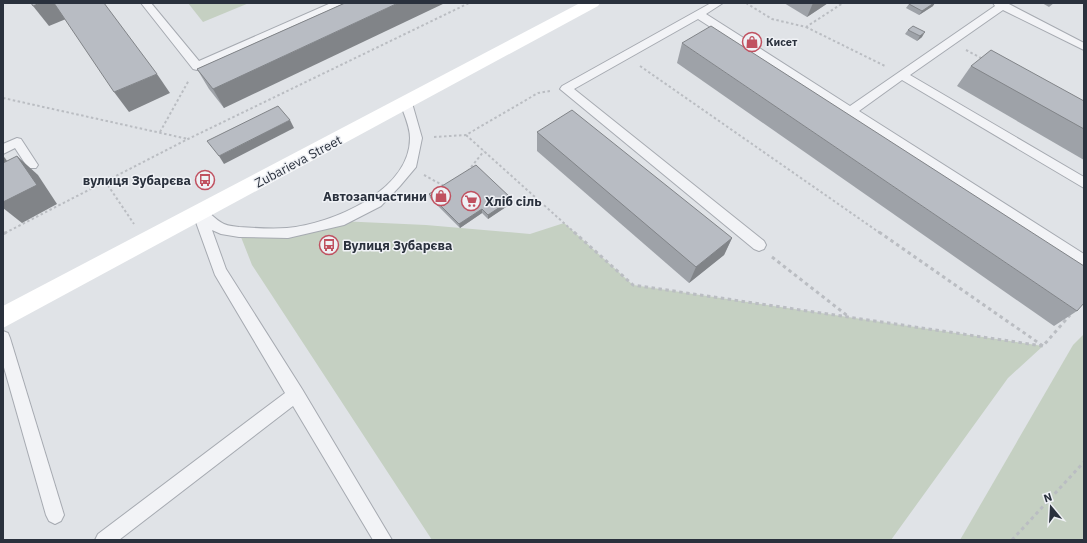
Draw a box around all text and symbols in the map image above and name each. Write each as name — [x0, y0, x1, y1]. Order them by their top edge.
shop icon: Кисет — [741, 31, 763, 53]
place label: Кисет — [766, 35, 798, 49]
street label: Zubarieva Street — [252, 131, 345, 192]
bus stop icon: вулиця Зубарєва — [194, 169, 216, 191]
place label: вулиця Зубарєва — [83, 172, 191, 189]
shop icon: Автозапчастини — [430, 185, 452, 207]
place label: Автозапчастини — [323, 188, 427, 205]
supermarket icon: Хліб сіль — [460, 190, 482, 212]
place label: Хліб сіль — [485, 193, 542, 210]
bus stop icon: Вулиця Зубарєва — [318, 234, 340, 256]
place label: Вулиця Зубарєва — [343, 237, 452, 254]
north arrow — [1031, 487, 1071, 527]
text: N — [1042, 490, 1054, 505]

